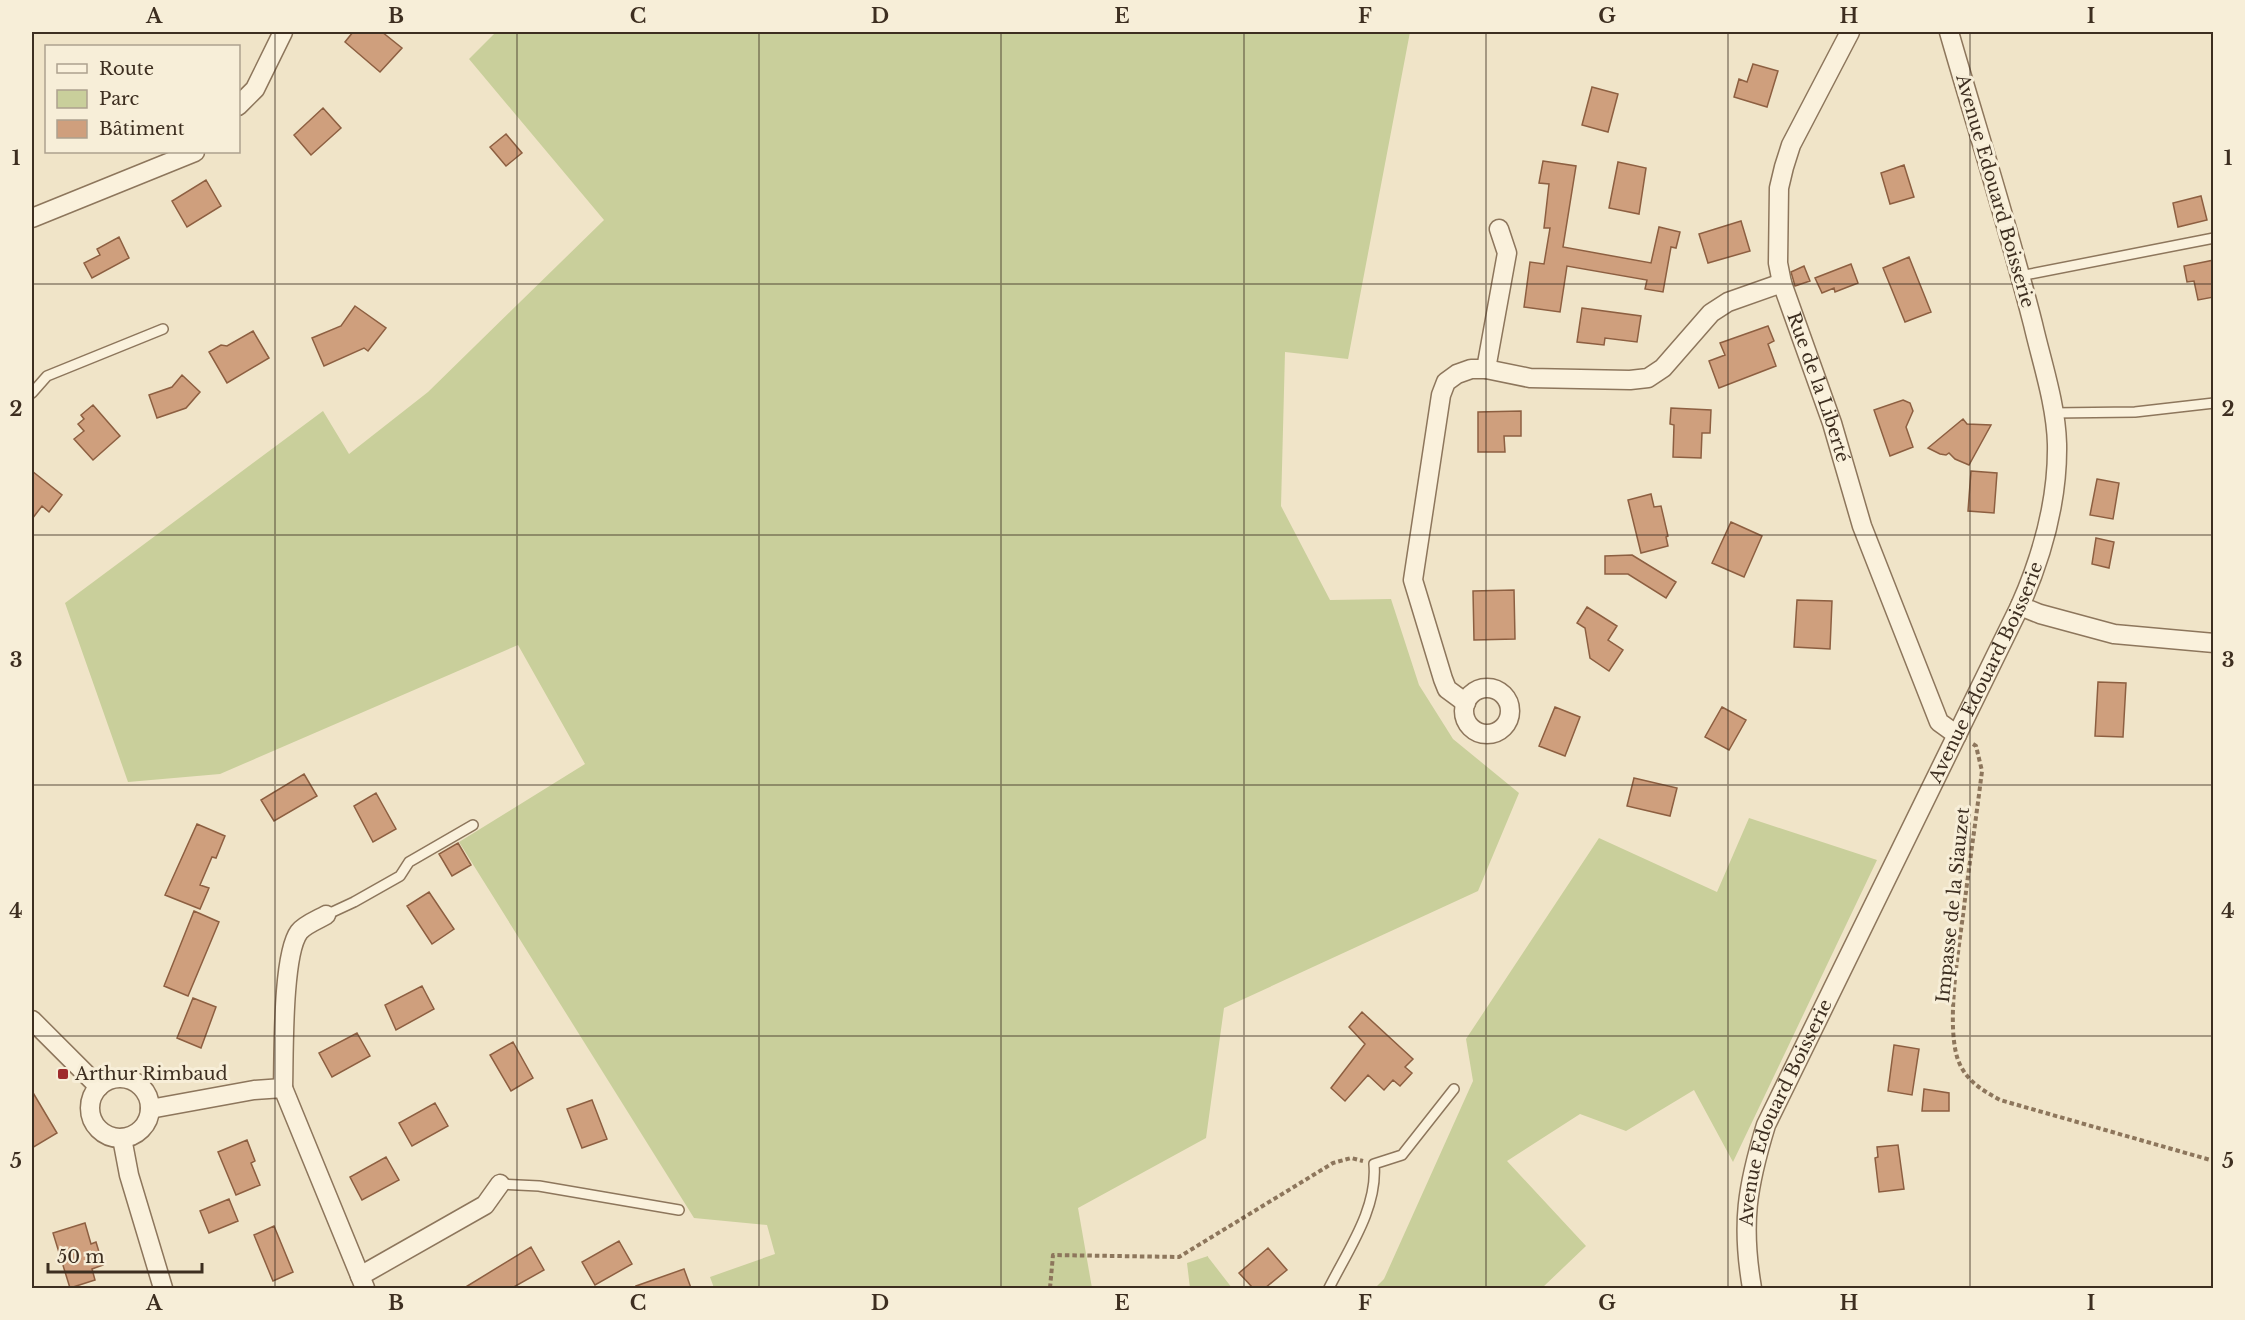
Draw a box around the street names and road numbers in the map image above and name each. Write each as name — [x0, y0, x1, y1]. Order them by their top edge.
street label: Avenue Edouard Boisserie — [1951, 71, 2039, 310]
street label: Rue de la Liberté — [1782, 309, 1854, 465]
street label: Avenue Edouard Boisserie — [1924, 559, 2047, 787]
street label: Impasse de la Siauzet — [1932, 806, 1974, 1004]
street label: Avenue Edouard Boisserie — [1735, 996, 1837, 1228]

